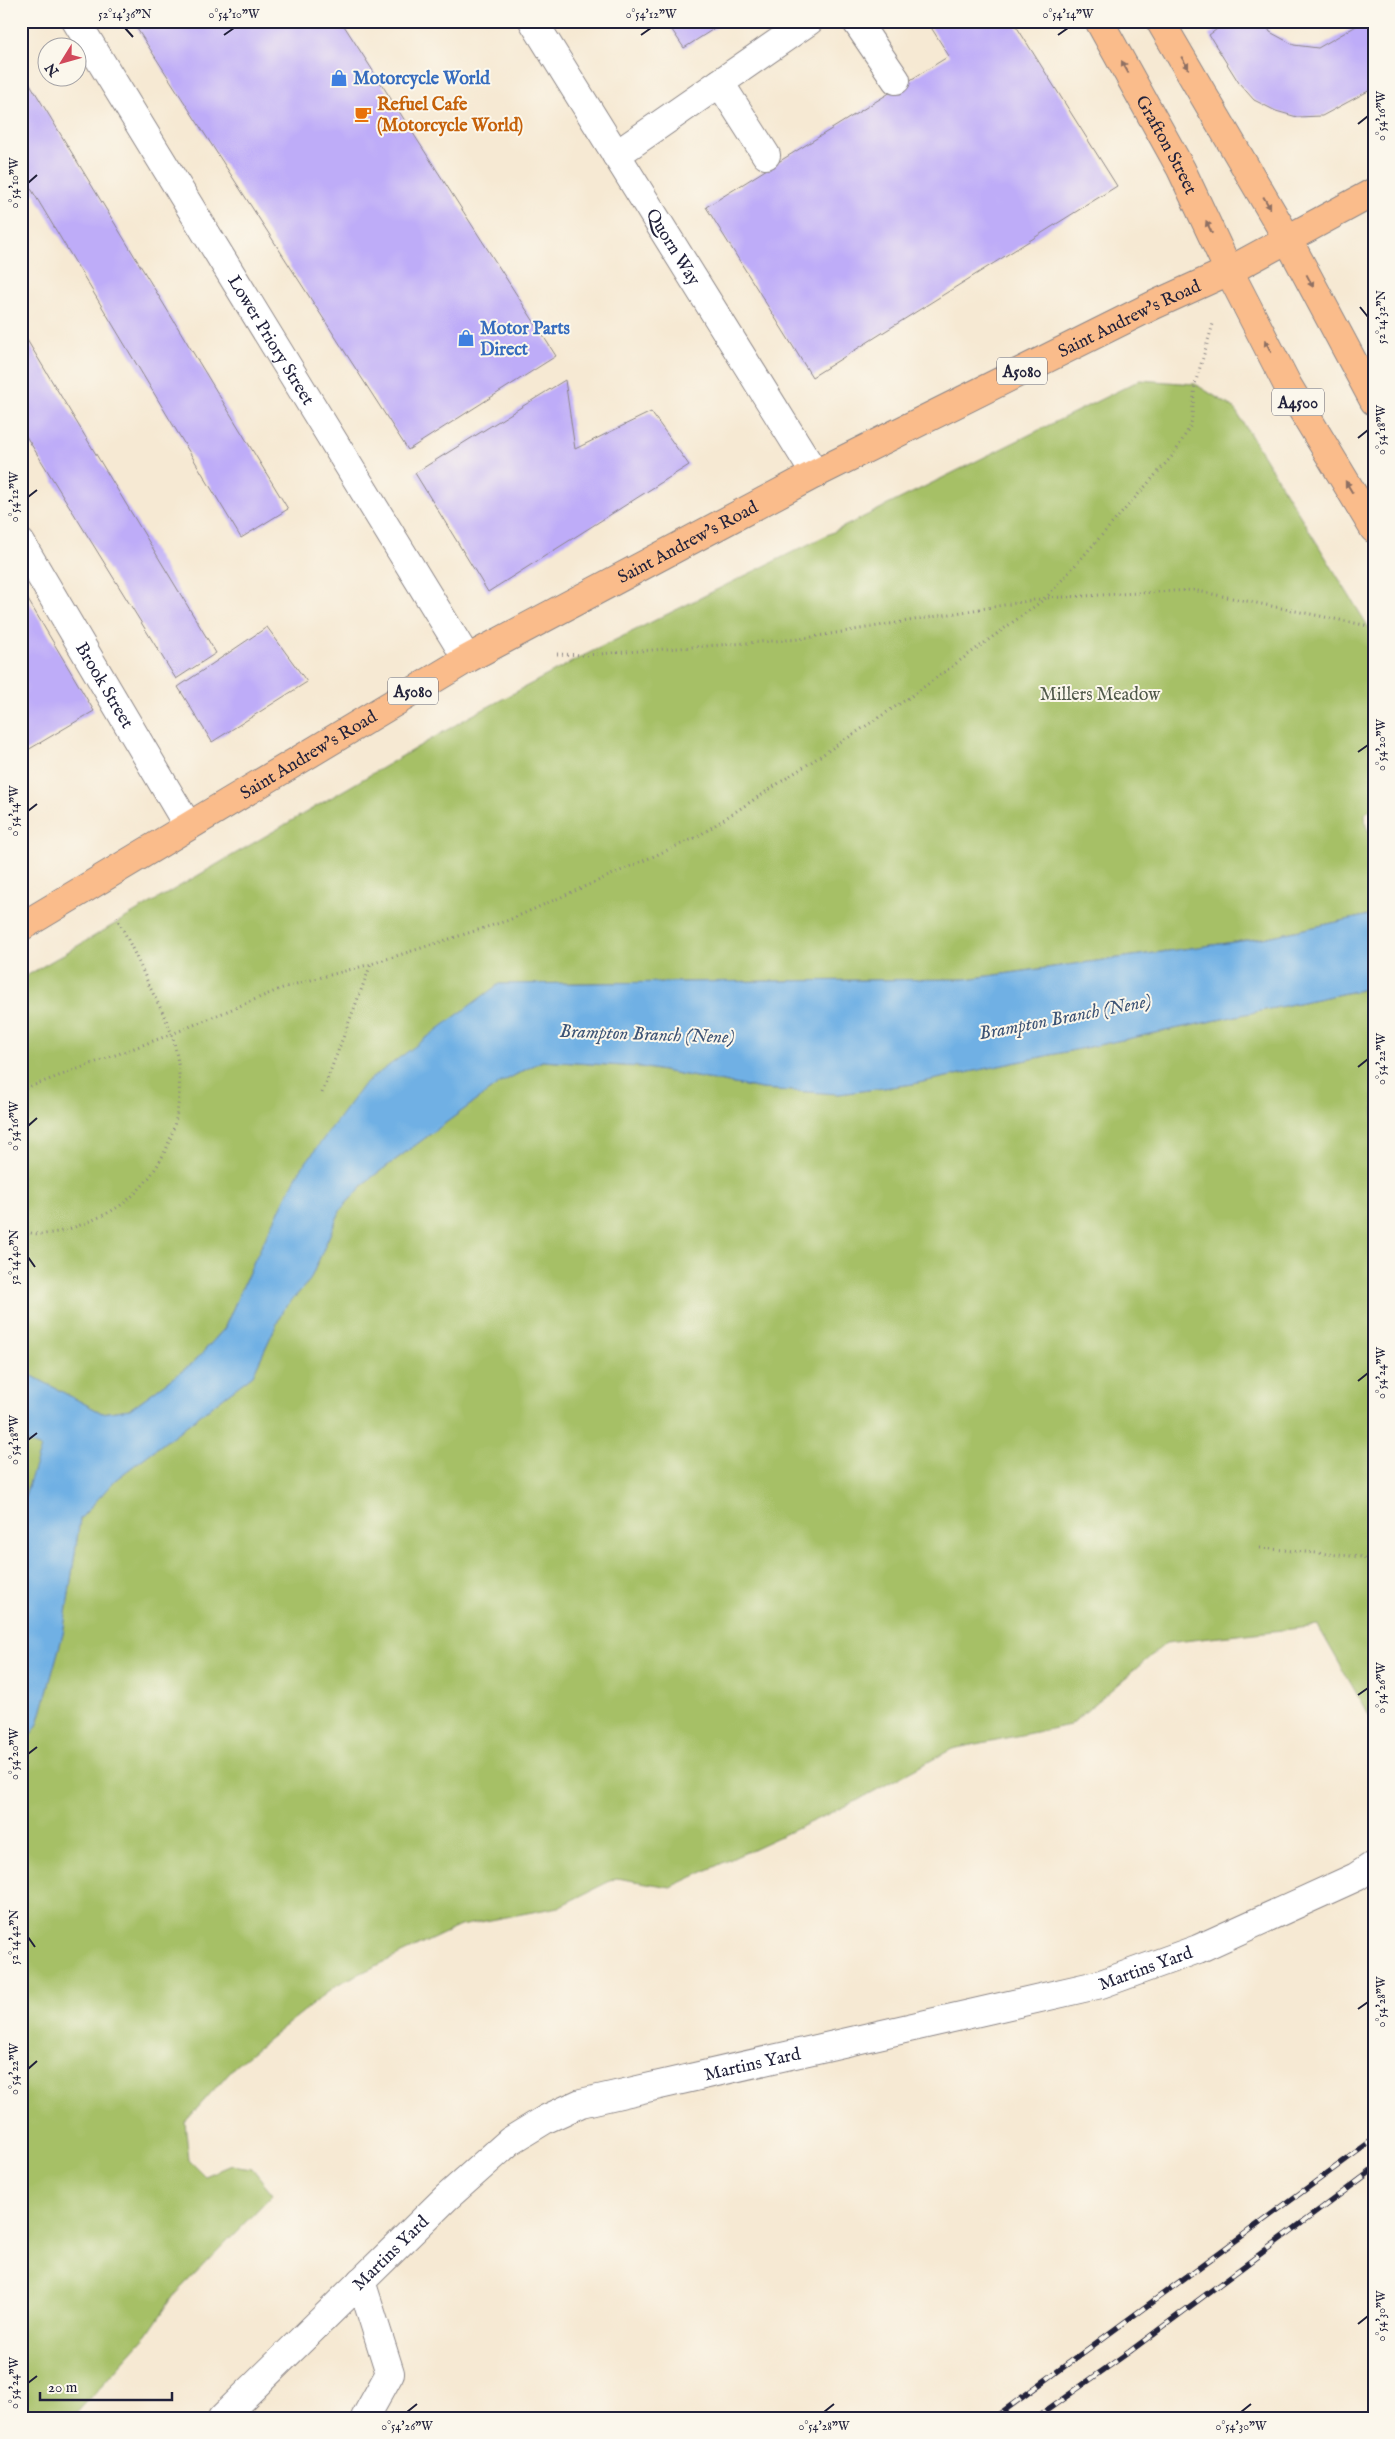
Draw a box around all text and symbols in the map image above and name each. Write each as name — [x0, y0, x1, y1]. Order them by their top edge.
text: 52°14'36"N — [98, 7, 152, 22]
text: 0°54'10"W — [209, 7, 260, 22]
text: 0°54'12"W — [626, 7, 677, 22]
text: 0°54'14"W — [1043, 7, 1094, 22]
north arrow — [38, 38, 88, 88]
one-way arrow — [1180, 57, 1189, 70]
text: N — [42, 59, 64, 80]
one-way arrow — [1121, 60, 1129, 75]
shop icon: Motorcycle World — [329, 68, 349, 88]
place label: Motorcycle World — [353, 68, 490, 91]
text: 0°54'16"W — [1374, 90, 1389, 141]
street label: Grafton Street — [1129, 92, 1201, 198]
place label: Refuel Cafe (Motorcycle World) — [377, 94, 523, 138]
cafe icon: Refuel Cafe (Motorcycle World) — [353, 104, 373, 124]
text: 0°54'10"W — [7, 157, 22, 208]
one-way arrow — [1263, 197, 1272, 210]
street label: Quorn Way — [640, 205, 705, 290]
one-way arrow — [1204, 220, 1212, 234]
street label: Lower Priory Street — [222, 271, 319, 410]
one-way arrow — [1306, 274, 1314, 288]
street label: Saint Andrew's Road — [1055, 275, 1205, 364]
text: 52°14'32"N — [1374, 289, 1389, 344]
place label: Motor Parts Direct — [480, 318, 571, 362]
shop icon: Motor Parts Direct — [456, 328, 476, 348]
one-way arrow — [1264, 339, 1272, 354]
road number: A5080 — [997, 358, 1047, 384]
road number: A4500 — [1272, 388, 1324, 416]
text: 0°54'18"W — [1374, 405, 1389, 455]
text: 0°54'12"W — [7, 471, 22, 522]
one-way arrow — [1344, 481, 1353, 494]
street label: Saint Andrew's Road — [614, 496, 763, 590]
street label: Brook Street — [69, 639, 138, 733]
road number: A5080 — [388, 678, 438, 704]
park label: Millers Meadow — [1040, 684, 1161, 707]
street label: Saint Andrew's Road — [236, 706, 382, 806]
text: 0°54'20"W — [1374, 718, 1389, 771]
text: 0°54'14"W — [7, 785, 22, 836]
water label: Brampton Branch (Nene) — [977, 989, 1154, 1046]
water label: Brampton Branch (Nene) — [559, 1020, 735, 1050]
text: 0°54'22"W — [1374, 1033, 1389, 1085]
text: 0°54'16"W — [7, 1100, 22, 1151]
text: 52°14'40"N — [7, 1229, 22, 1285]
text: 0°54'24"W — [1374, 1346, 1389, 1399]
text: 0°54'18"W — [7, 1415, 22, 1465]
text: 0°54'26"W — [1374, 1662, 1389, 1714]
text: 0°54'20"W — [7, 1727, 22, 1780]
text: 52°14'42"N — [7, 1909, 22, 1965]
street label: Martins Yard — [1096, 1942, 1196, 1997]
text: 0°54'28"W — [1374, 1976, 1389, 2027]
text: 0°54'22"W — [7, 2043, 22, 2095]
street label: Martins Yard — [702, 2043, 803, 2087]
street label: Martins Yard — [348, 2211, 435, 2296]
text: 0°54'30"W — [1374, 2290, 1389, 2341]
text: 0°54'24"W — [7, 2356, 22, 2409]
scale bar — [40, 2369, 172, 2401]
text: 20 m — [48, 2378, 78, 2397]
text: 0°54'26"W — [381, 2419, 433, 2434]
text: 0°54'28"W — [799, 2419, 850, 2434]
text: 0°54'30"W — [1216, 2419, 1267, 2434]

